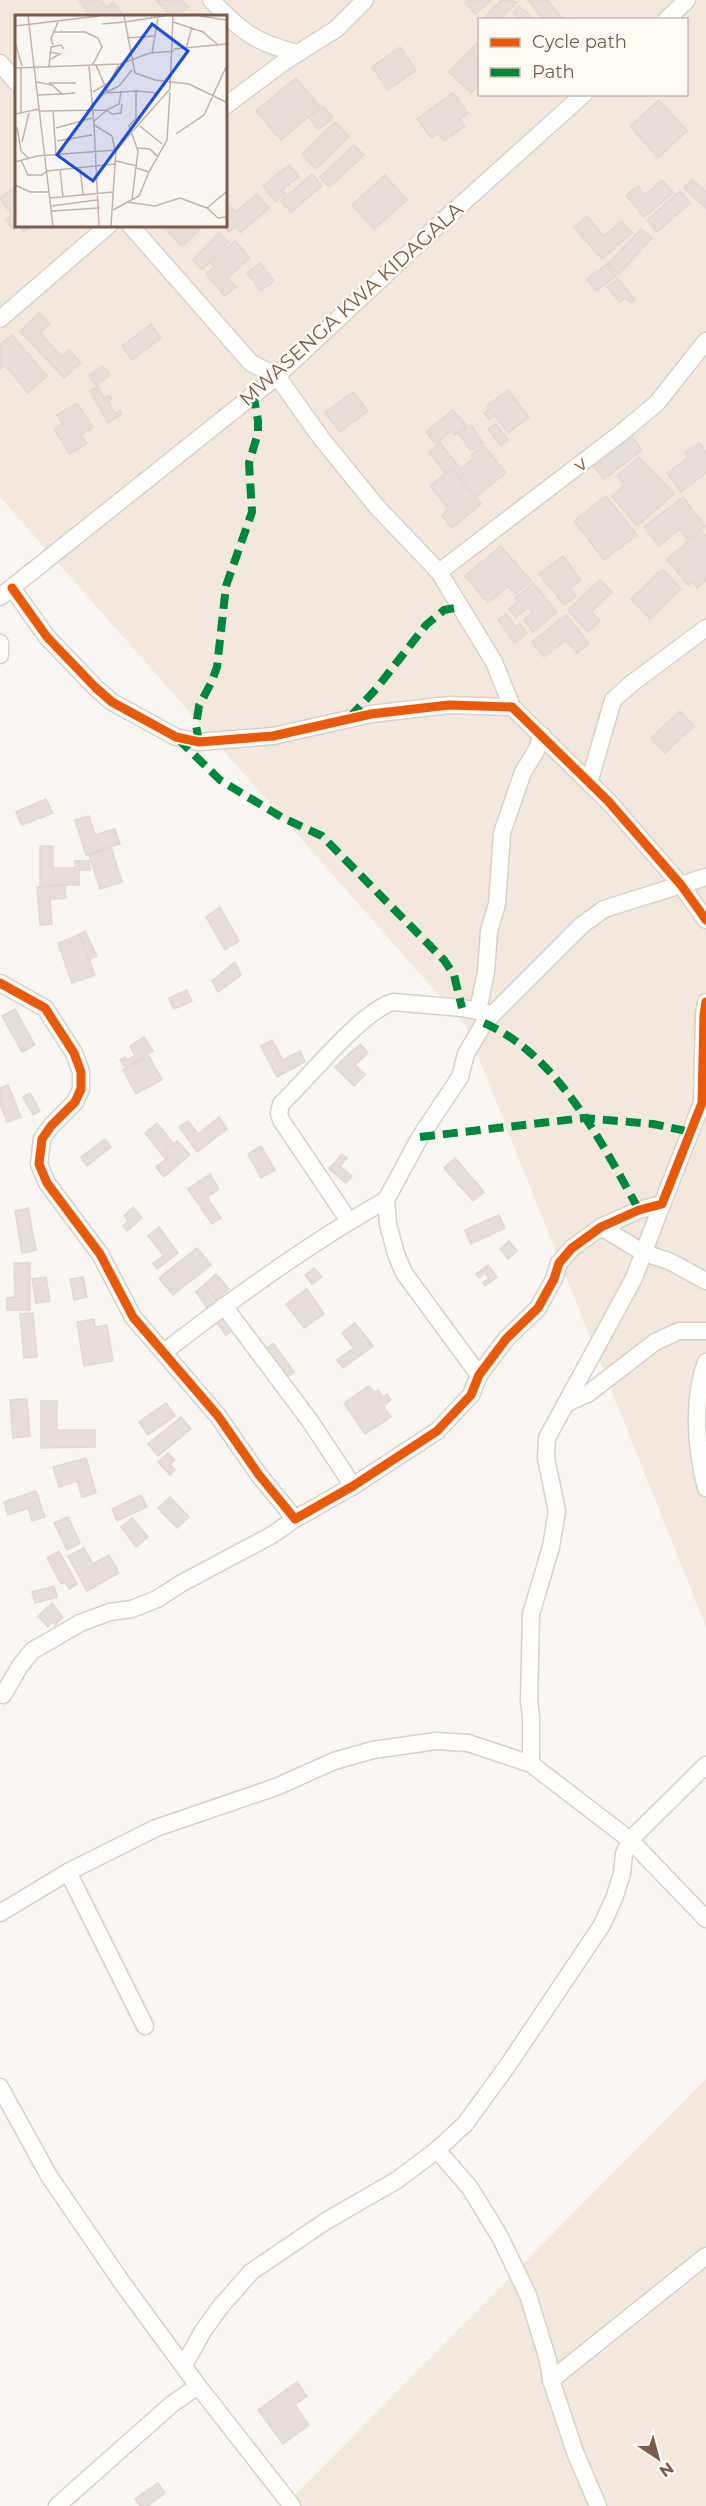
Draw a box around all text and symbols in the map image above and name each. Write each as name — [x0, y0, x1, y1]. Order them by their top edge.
inset map — [15, 15, 226, 226]
legend — [478, 18, 688, 96]
text: Cycle path — [532, 31, 627, 53]
text: Path — [532, 61, 575, 83]
street label: MWASENGA KWA KIDAGALA — [234, 197, 468, 411]
street label: v — [568, 451, 592, 477]
north arrow — [628, 2428, 688, 2488]
text: N — [656, 2458, 677, 2481]

